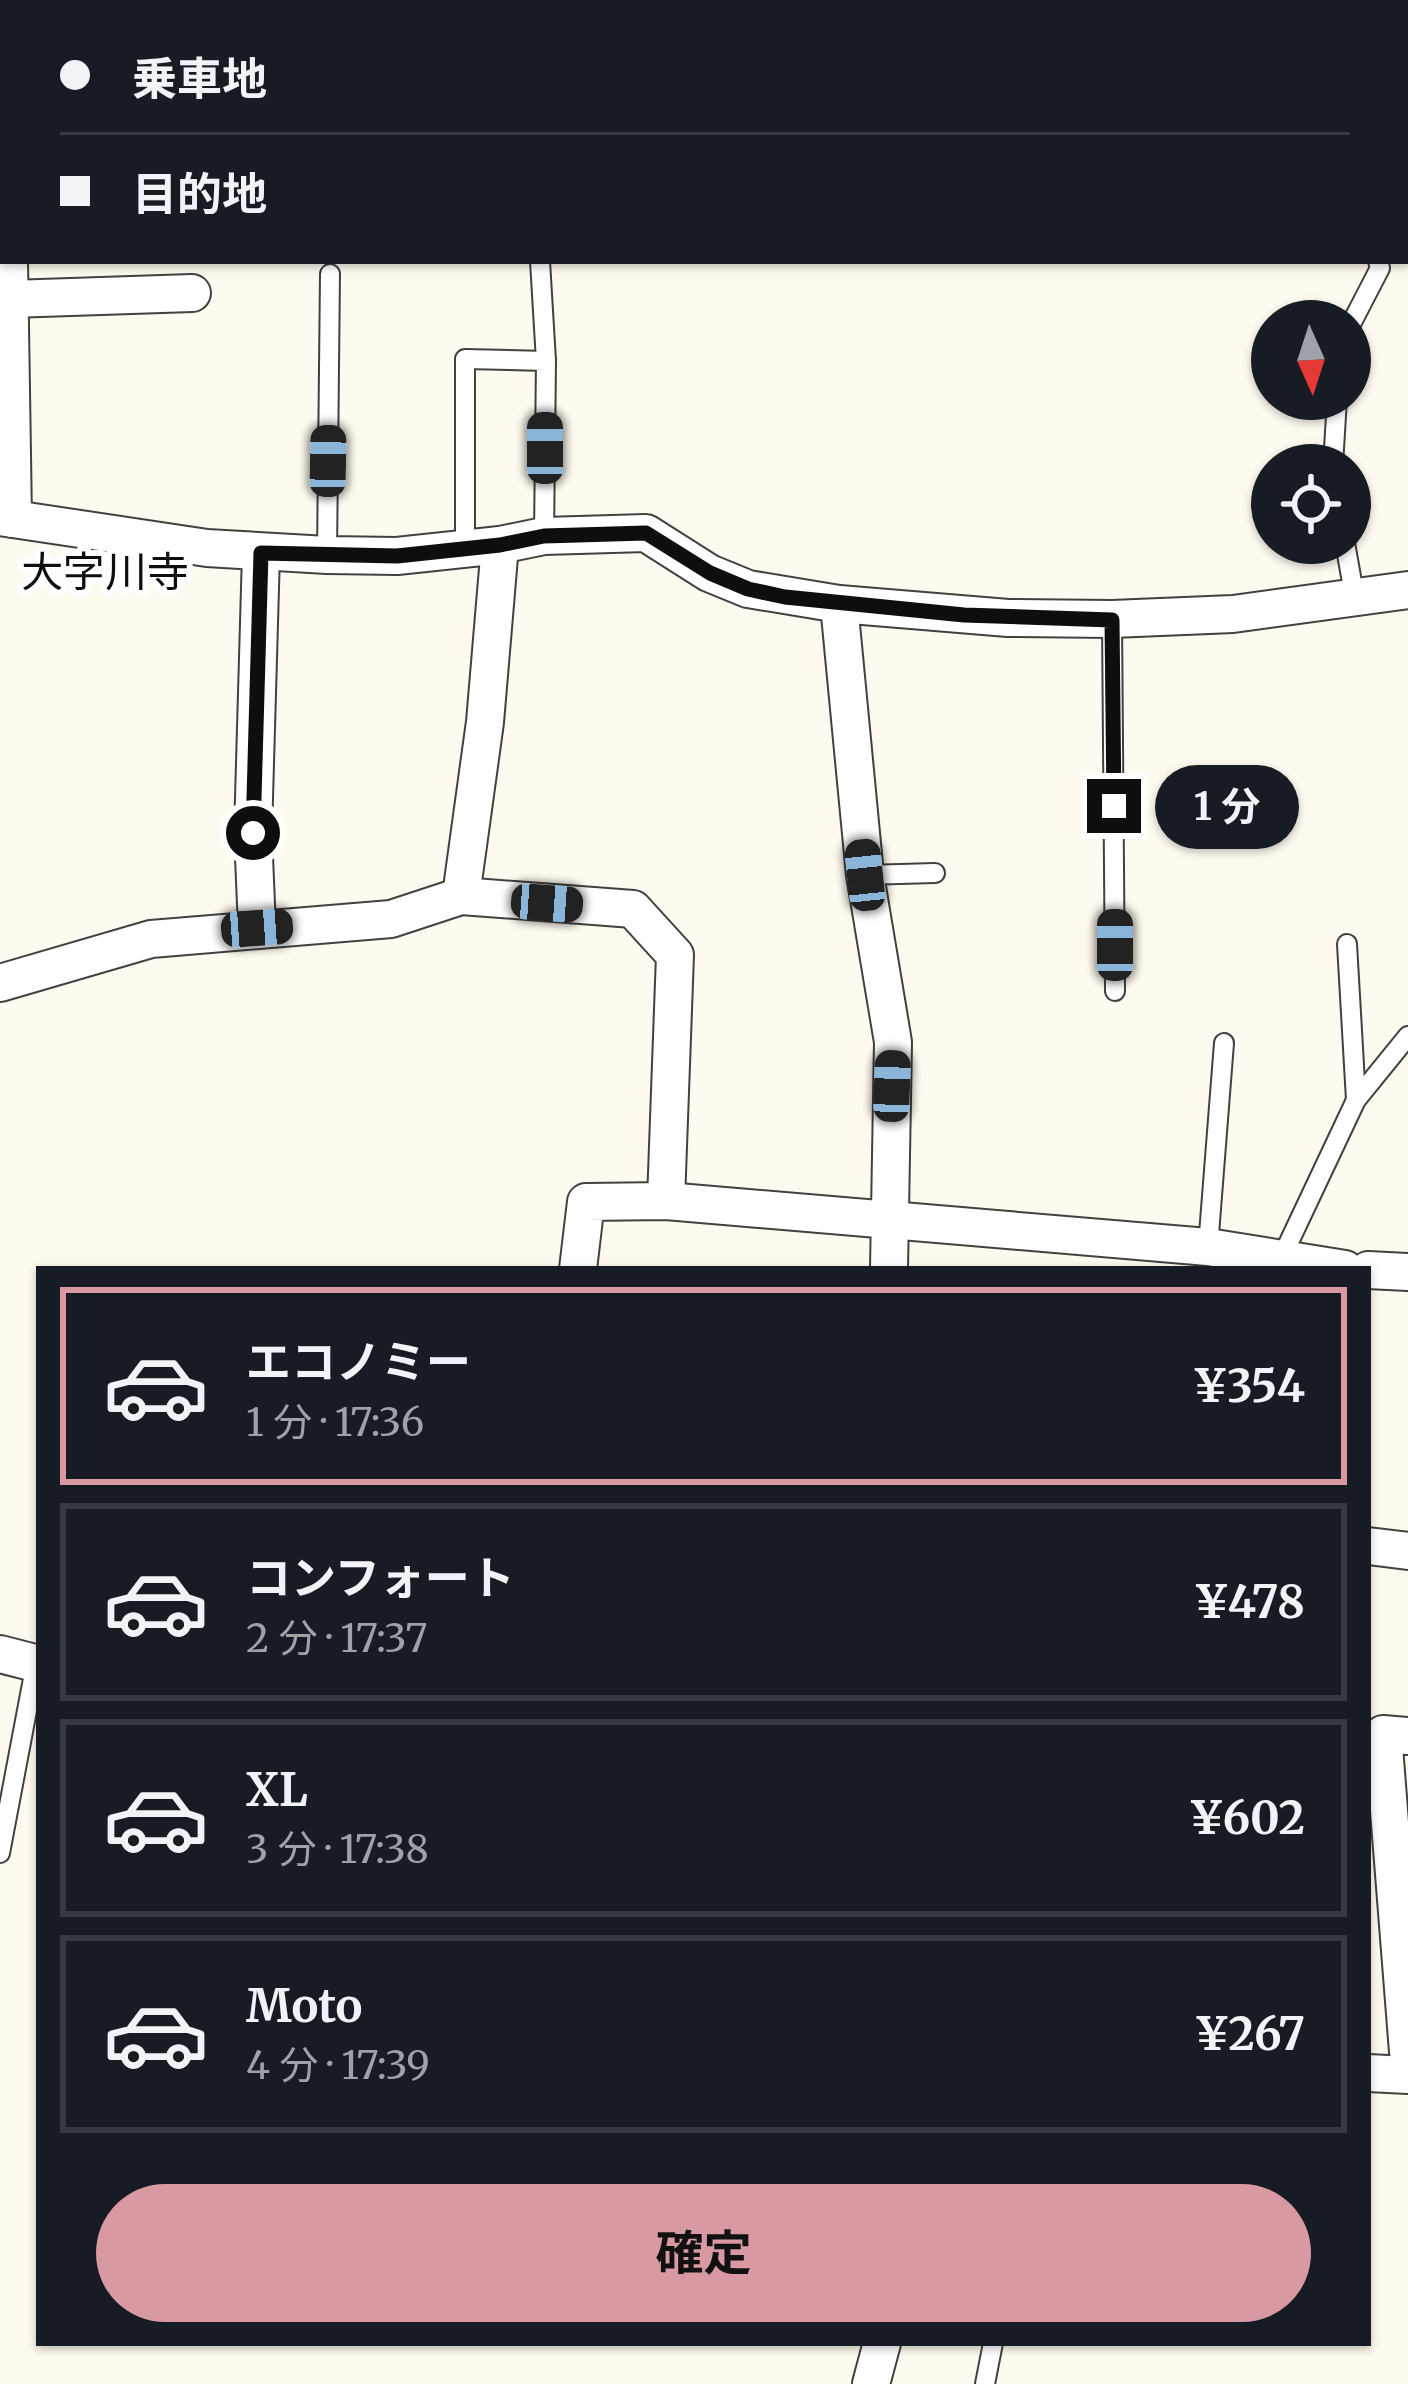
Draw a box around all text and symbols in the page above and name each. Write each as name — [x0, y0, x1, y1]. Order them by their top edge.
text: 乗車地 — [132, 51, 267, 107]
text: 目的地 — [132, 166, 267, 222]
north arrow — [1251, 300, 1371, 420]
map controls — [1251, 300, 1371, 564]
car — [527, 412, 563, 484]
car — [309, 425, 347, 497]
button: locate — [1251, 444, 1371, 564]
district label: 大字川寺 — [21, 546, 189, 598]
callout: 1 分 — [1156, 764, 1300, 848]
route end — [1087, 779, 1141, 833]
text: 1 分 — [1194, 782, 1260, 831]
route start — [226, 806, 280, 860]
car — [843, 837, 887, 913]
car — [510, 883, 584, 923]
car — [220, 908, 294, 948]
car — [1097, 909, 1133, 981]
car — [873, 1049, 911, 1123]
icon: car — [102, 1332, 210, 1440]
text: エコノミー — [246, 1334, 471, 1390]
text: ¥354 — [1192, 1358, 1305, 1414]
text: 1 分 · 17:36 — [246, 1398, 424, 1447]
icon: car — [102, 1548, 210, 1656]
text: コンフォート — [246, 1550, 515, 1606]
text: ¥478 — [1194, 1574, 1305, 1630]
text: 2 分 · 17:37 — [246, 1614, 428, 1663]
text: XL — [246, 1762, 308, 1818]
icon: car — [102, 1764, 210, 1872]
text: ¥602 — [1189, 1790, 1305, 1846]
text: 3 分 · 17:38 — [246, 1825, 429, 1874]
text: Moto — [246, 1978, 362, 2034]
icon: car — [102, 1980, 210, 2088]
text: ¥267 — [1194, 2006, 1305, 2062]
text: 4 分 · 17:39 — [246, 2041, 430, 2090]
button: 確定 — [96, 2184, 1311, 2322]

